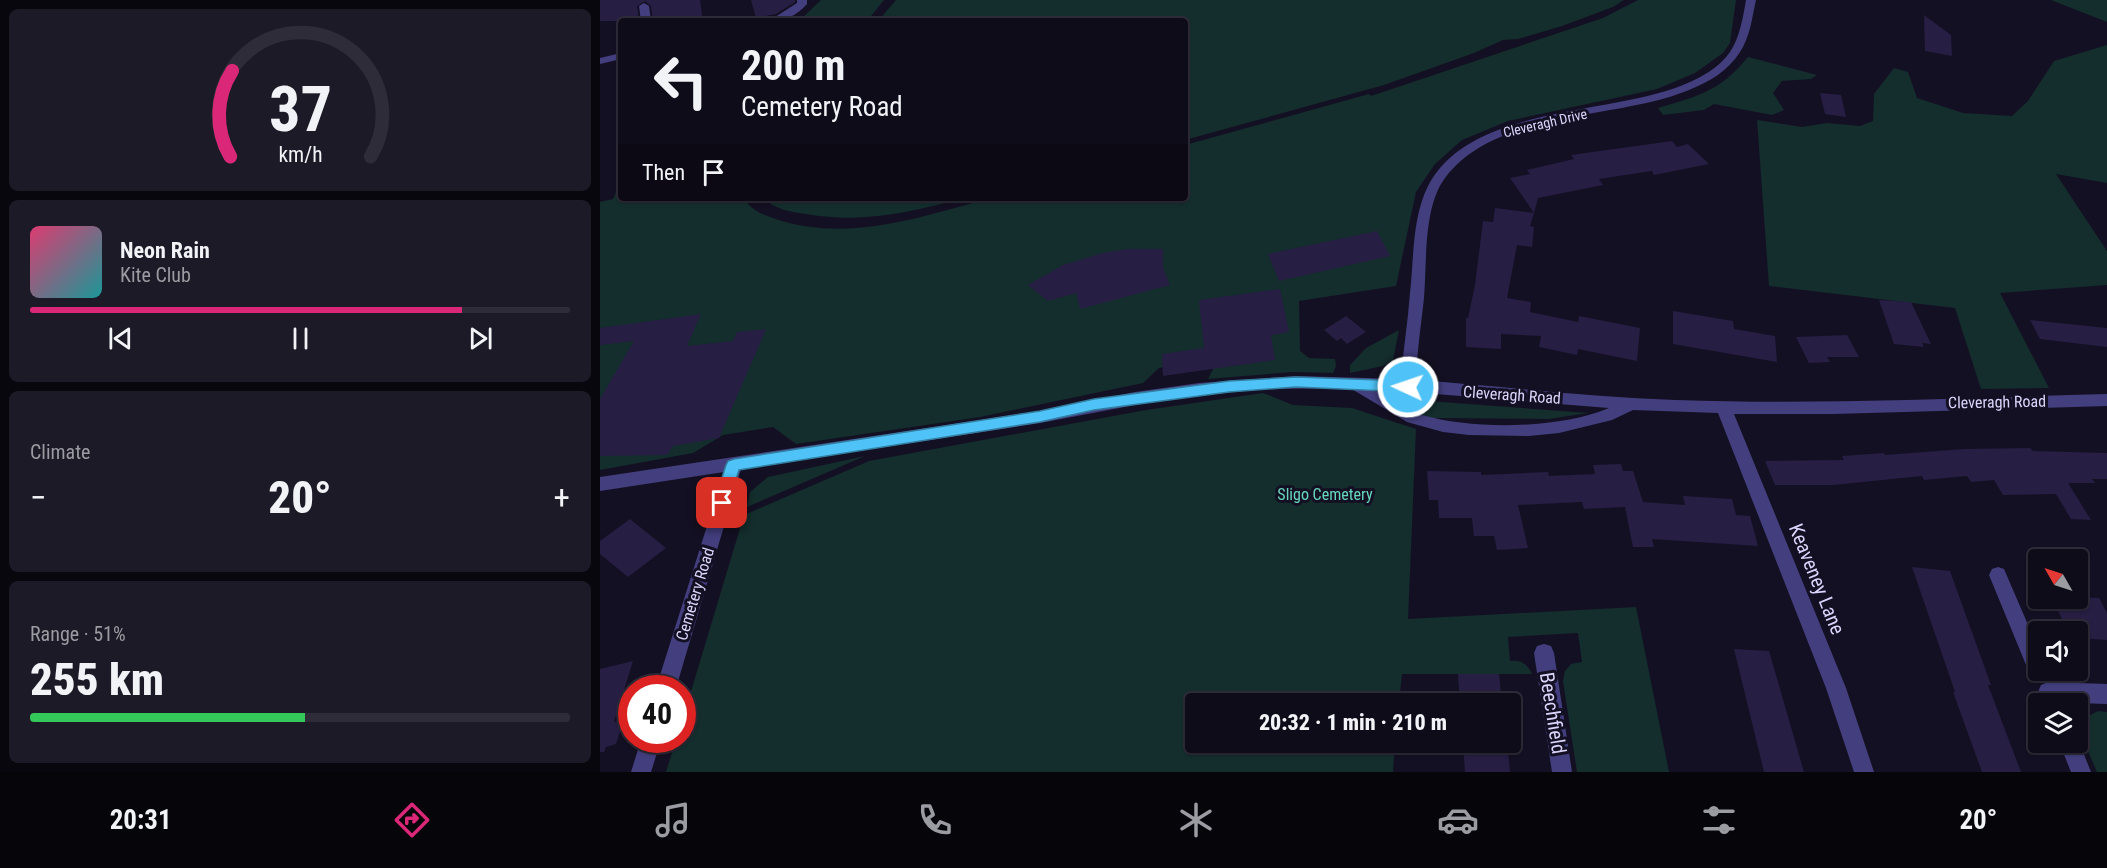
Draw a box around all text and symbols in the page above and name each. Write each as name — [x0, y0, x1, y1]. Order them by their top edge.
text: 200 m — [741, 41, 846, 90]
icon: left — [642, 42, 720, 120]
text: 37 — [268, 73, 332, 146]
text: Cemetery Road — [741, 91, 903, 123]
street label: Cleveragh Drive — [1502, 105, 1589, 140]
text: km/h — [278, 142, 322, 167]
icon: arrive — [697, 156, 730, 189]
text: Then — [642, 160, 685, 185]
text: Neon Rain — [120, 238, 210, 263]
text: Kite Club — [120, 263, 191, 287]
icon: previous — [104, 322, 137, 355]
icon: pause — [284, 322, 317, 355]
icon: next — [464, 322, 497, 355]
position arrow — [1376, 355, 1440, 419]
street label: Cleveragh Road — [1462, 382, 1562, 408]
street label: Cleveragh Road — [1948, 392, 2046, 412]
text: Climate — [30, 440, 90, 464]
text: 20° — [268, 471, 332, 524]
pin — [696, 477, 747, 528]
text: − — [30, 478, 47, 517]
text: + — [554, 478, 570, 517]
park label: Sligo Cemetery — [1277, 485, 1373, 504]
icon: arrive — [705, 486, 738, 519]
street label: Keaveney Lane — [1784, 520, 1850, 638]
street label: Cemetery Road — [672, 545, 718, 643]
north arrow — [2028, 549, 2088, 609]
map controls — [2028, 549, 2088, 753]
button: sound — [2028, 621, 2088, 681]
text: Range · 51% — [30, 622, 126, 646]
text: 255 km — [30, 653, 164, 706]
street label: Beechfield — [1535, 670, 1571, 756]
speed limit sign: 40 — [618, 675, 696, 753]
button: layers — [2028, 693, 2088, 753]
text: 20:32 · 1 min · 210 m — [1259, 710, 1447, 735]
icon: directions — [391, 799, 433, 841]
icon: music — [652, 799, 694, 841]
icon: phone — [914, 799, 956, 841]
icon: climate — [1175, 799, 1217, 841]
icon: car — [1437, 799, 1479, 841]
icon: filters — [1698, 799, 1740, 841]
text: 20:31 — [110, 804, 172, 836]
text: 20° — [1959, 804, 1997, 836]

